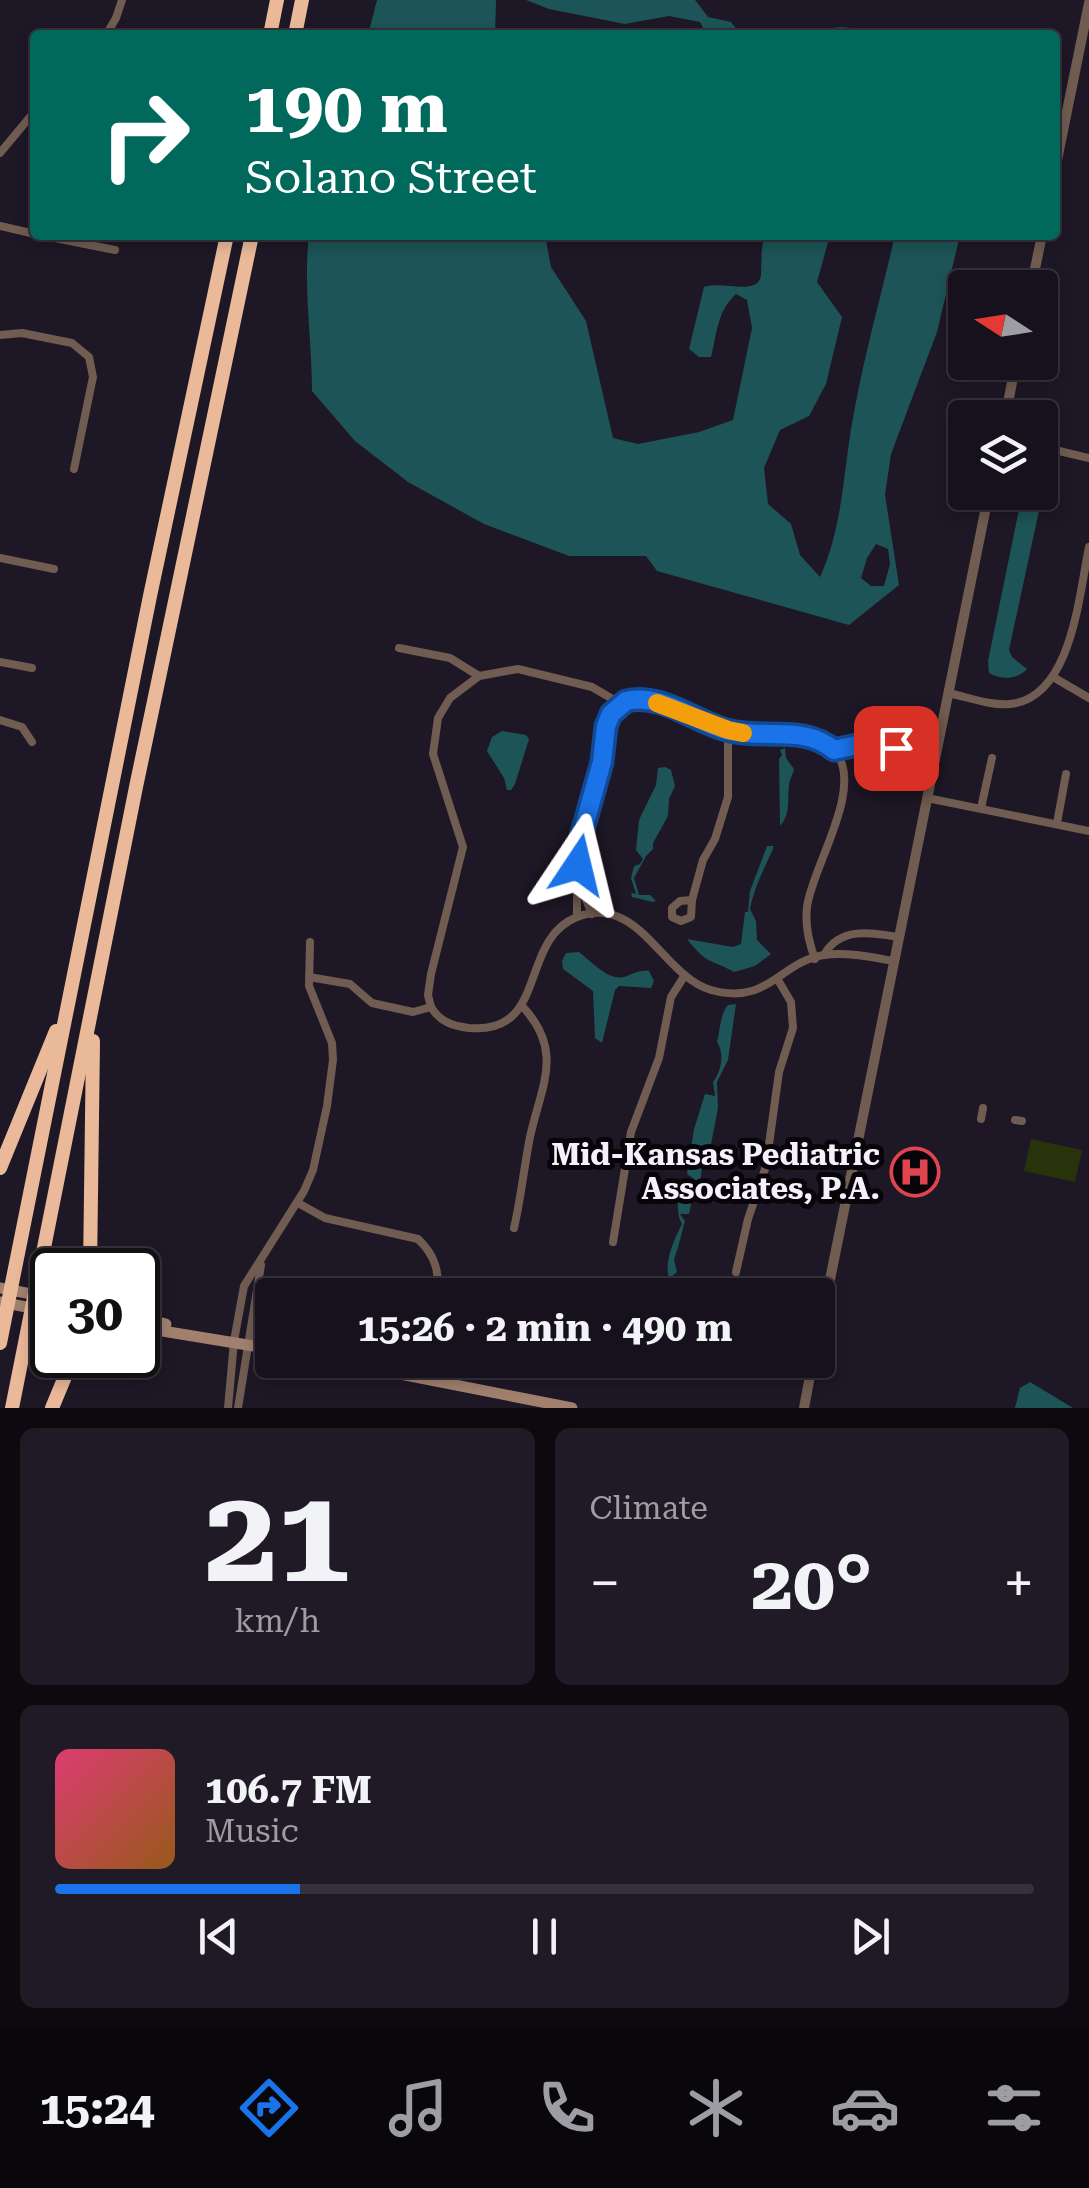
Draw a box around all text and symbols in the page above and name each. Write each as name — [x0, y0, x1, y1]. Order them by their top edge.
text: 190 m — [245, 67, 448, 149]
icon: right — [80, 70, 210, 200]
text: Solano Street — [245, 151, 537, 204]
north arrow — [948, 270, 1058, 380]
map controls — [948, 270, 1058, 510]
button: layers — [948, 400, 1058, 510]
pin — [854, 706, 939, 791]
icon: arrive — [869, 721, 924, 776]
position arrow — [526, 813, 630, 917]
place label: Mid-Kansas Pediatric Associates, P.A. — [551, 1137, 880, 1206]
hospital icon: Mid-Kansas Pediatric Associates, P.A. — [889, 1146, 941, 1198]
speed limit sign: 30 — [30, 1248, 160, 1378]
text: 15:26 · 2 min · 490 m — [358, 1306, 732, 1350]
text: 21 — [204, 1460, 350, 1613]
text: Climate — [590, 1489, 708, 1527]
text: 20° — [751, 1539, 872, 1627]
text: − — [590, 1551, 620, 1615]
text: + — [1003, 1551, 1034, 1615]
text: km/h — [234, 1602, 320, 1640]
text: 106.7 FM — [205, 1768, 372, 1812]
text: Music — [205, 1812, 299, 1850]
icon: previous — [191, 1909, 246, 1964]
icon: pause — [517, 1909, 572, 1964]
icon: next — [843, 1909, 898, 1964]
icon: directions — [234, 2073, 304, 2143]
icon: music — [383, 2073, 453, 2143]
icon: phone — [532, 2073, 602, 2143]
icon: climate — [681, 2073, 751, 2143]
icon: car — [830, 2073, 900, 2143]
icon: filters — [979, 2073, 1049, 2143]
text: 15:24 — [40, 2082, 154, 2135]

